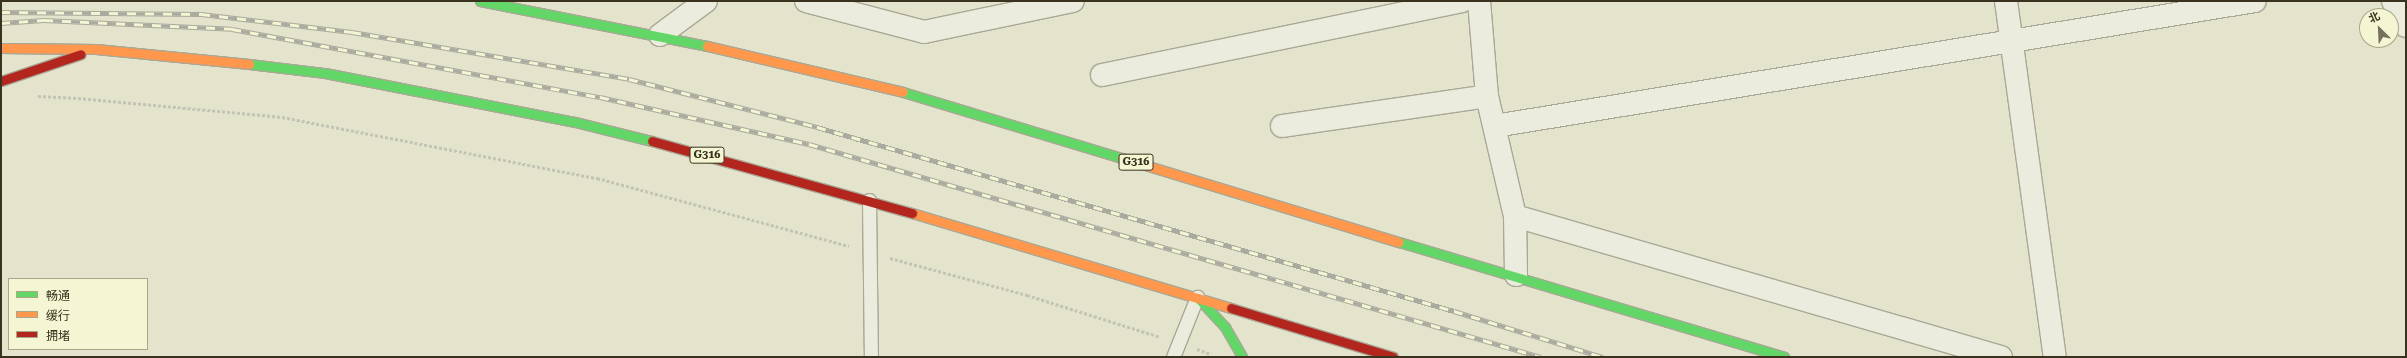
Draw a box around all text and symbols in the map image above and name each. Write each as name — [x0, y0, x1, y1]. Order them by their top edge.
north arrow — [2359, 8, 2399, 48]
text: 北 — [2367, 9, 2382, 26]
road number: G316 — [689, 146, 725, 164]
road number: G316 — [1118, 153, 1154, 171]
legend — [8, 278, 148, 350]
text: 畅通 — [46, 289, 70, 303]
text: 缓行 — [46, 309, 70, 323]
text: 拥堵 — [46, 329, 70, 343]

